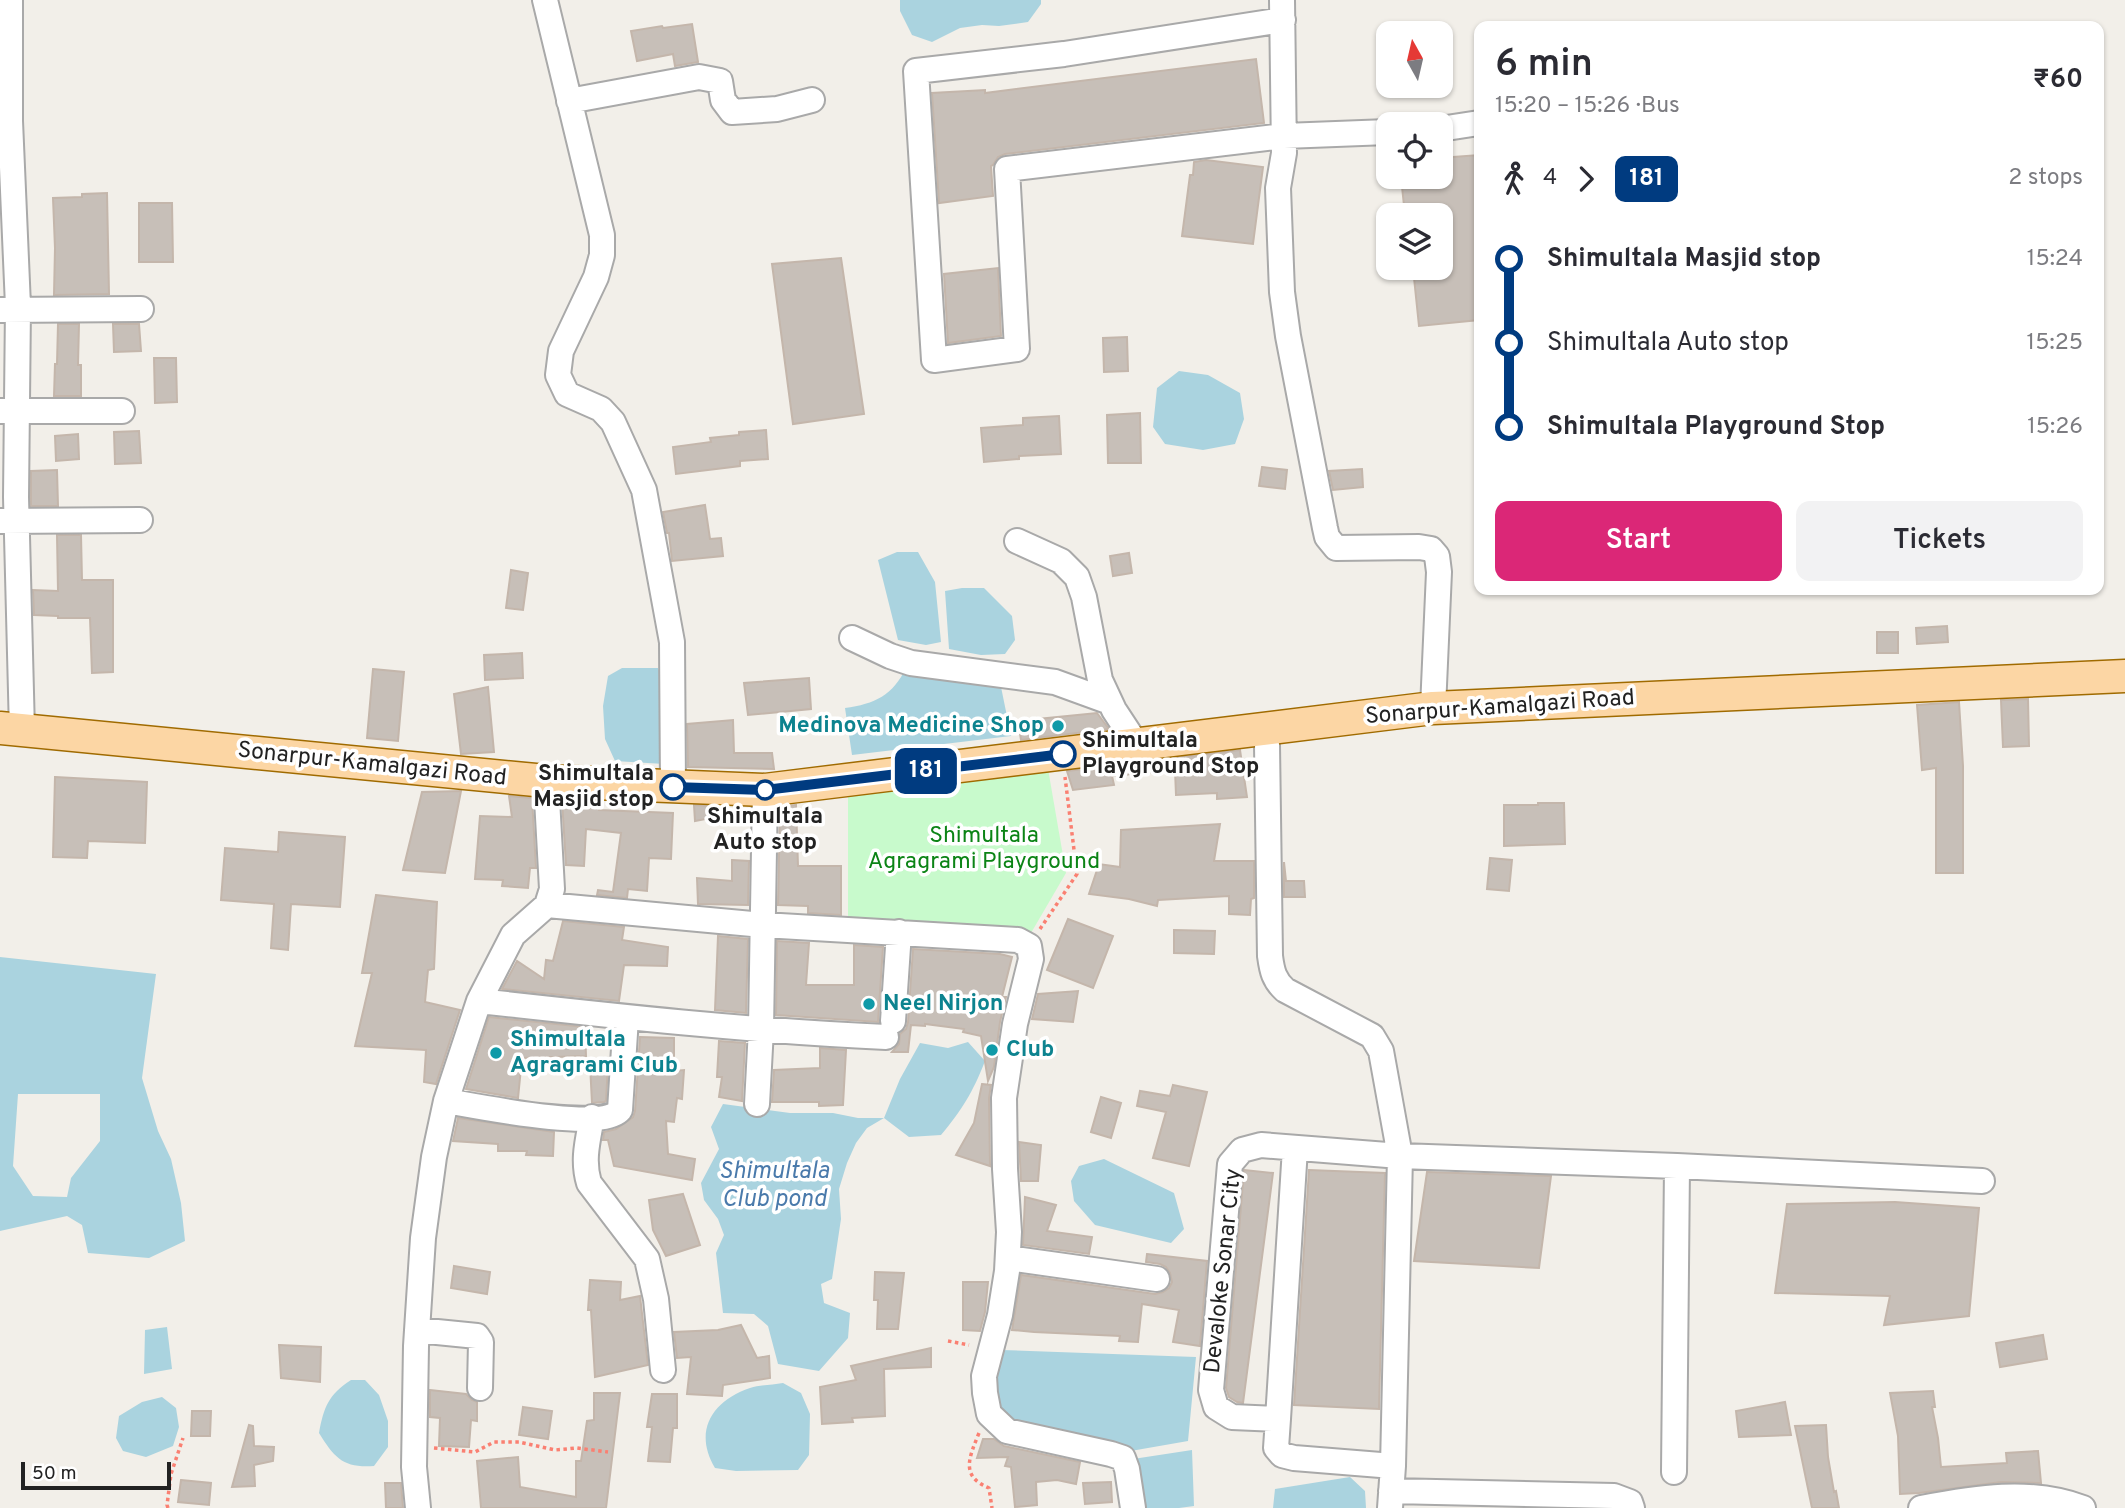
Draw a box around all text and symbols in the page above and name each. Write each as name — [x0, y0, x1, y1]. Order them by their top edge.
north arrow — [1376, 21, 1452, 98]
map controls — [1376, 21, 1453, 280]
text: 6 min — [1495, 41, 1593, 90]
text: ₹60 — [2033, 64, 2083, 97]
text: 15:20 – 15:26 · Bus — [1495, 92, 1680, 121]
button: locate — [1376, 112, 1453, 189]
icon: walk — [1495, 160, 1533, 198]
icon: forward — [1567, 160, 1605, 198]
text: 4 — [1543, 164, 1557, 193]
text: 181 — [1629, 164, 1664, 194]
text: 2 stops — [2008, 164, 2083, 193]
button: layers — [1376, 203, 1453, 280]
text: Shimultala Masjid stop — [1547, 243, 1821, 276]
text: 15:24 — [2027, 245, 2083, 274]
text: Shimultala Auto stop — [1547, 327, 1789, 360]
text: 15:25 — [2027, 329, 2083, 358]
text: Shimultala Playground Stop — [1547, 411, 1885, 444]
text: 15:26 — [2027, 413, 2083, 442]
button: Start — [1495, 501, 1782, 581]
button: Tickets — [1796, 501, 2083, 581]
street label: Sonarpur-Kamalgazi Road — [1364, 684, 1636, 732]
place label: Medinova Medicine Shop — [778, 712, 1044, 741]
marker: Medinova Medicine Shop — [1050, 718, 1066, 734]
place label: Shimultala Playground Stop — [1082, 727, 1259, 782]
street label: Sonarpur-Kamalgazi Road — [236, 736, 508, 794]
marker: Shimultala Playground Stop — [1050, 741, 1076, 767]
line badge: 181 — [886, 748, 966, 794]
text: 181 — [909, 756, 943, 786]
place label: Shimultala Masjid stop — [533, 760, 654, 815]
marker: Shimultala Masjid stop — [660, 774, 686, 800]
marker: Shimultala Auto stop — [755, 780, 775, 800]
place label: Shimultala Auto stop — [707, 803, 823, 858]
park label: Shimultala Agragrami Playground — [868, 822, 1100, 877]
place label: Neel Nirjon — [883, 990, 1003, 1019]
marker: Neel Nirjon — [861, 996, 877, 1012]
place label: Shimultala Agragrami Club — [510, 1026, 678, 1081]
place label: Club — [1006, 1036, 1054, 1065]
marker: Club — [984, 1042, 1000, 1058]
marker: Shimultala Agragrami Club — [488, 1045, 504, 1061]
water label: Shimultala Club pond — [719, 1157, 830, 1215]
street label: Devaloke Sonar City — [1199, 1167, 1249, 1375]
scale bar — [21, 1459, 172, 1491]
text: 50 m — [32, 1462, 77, 1486]

